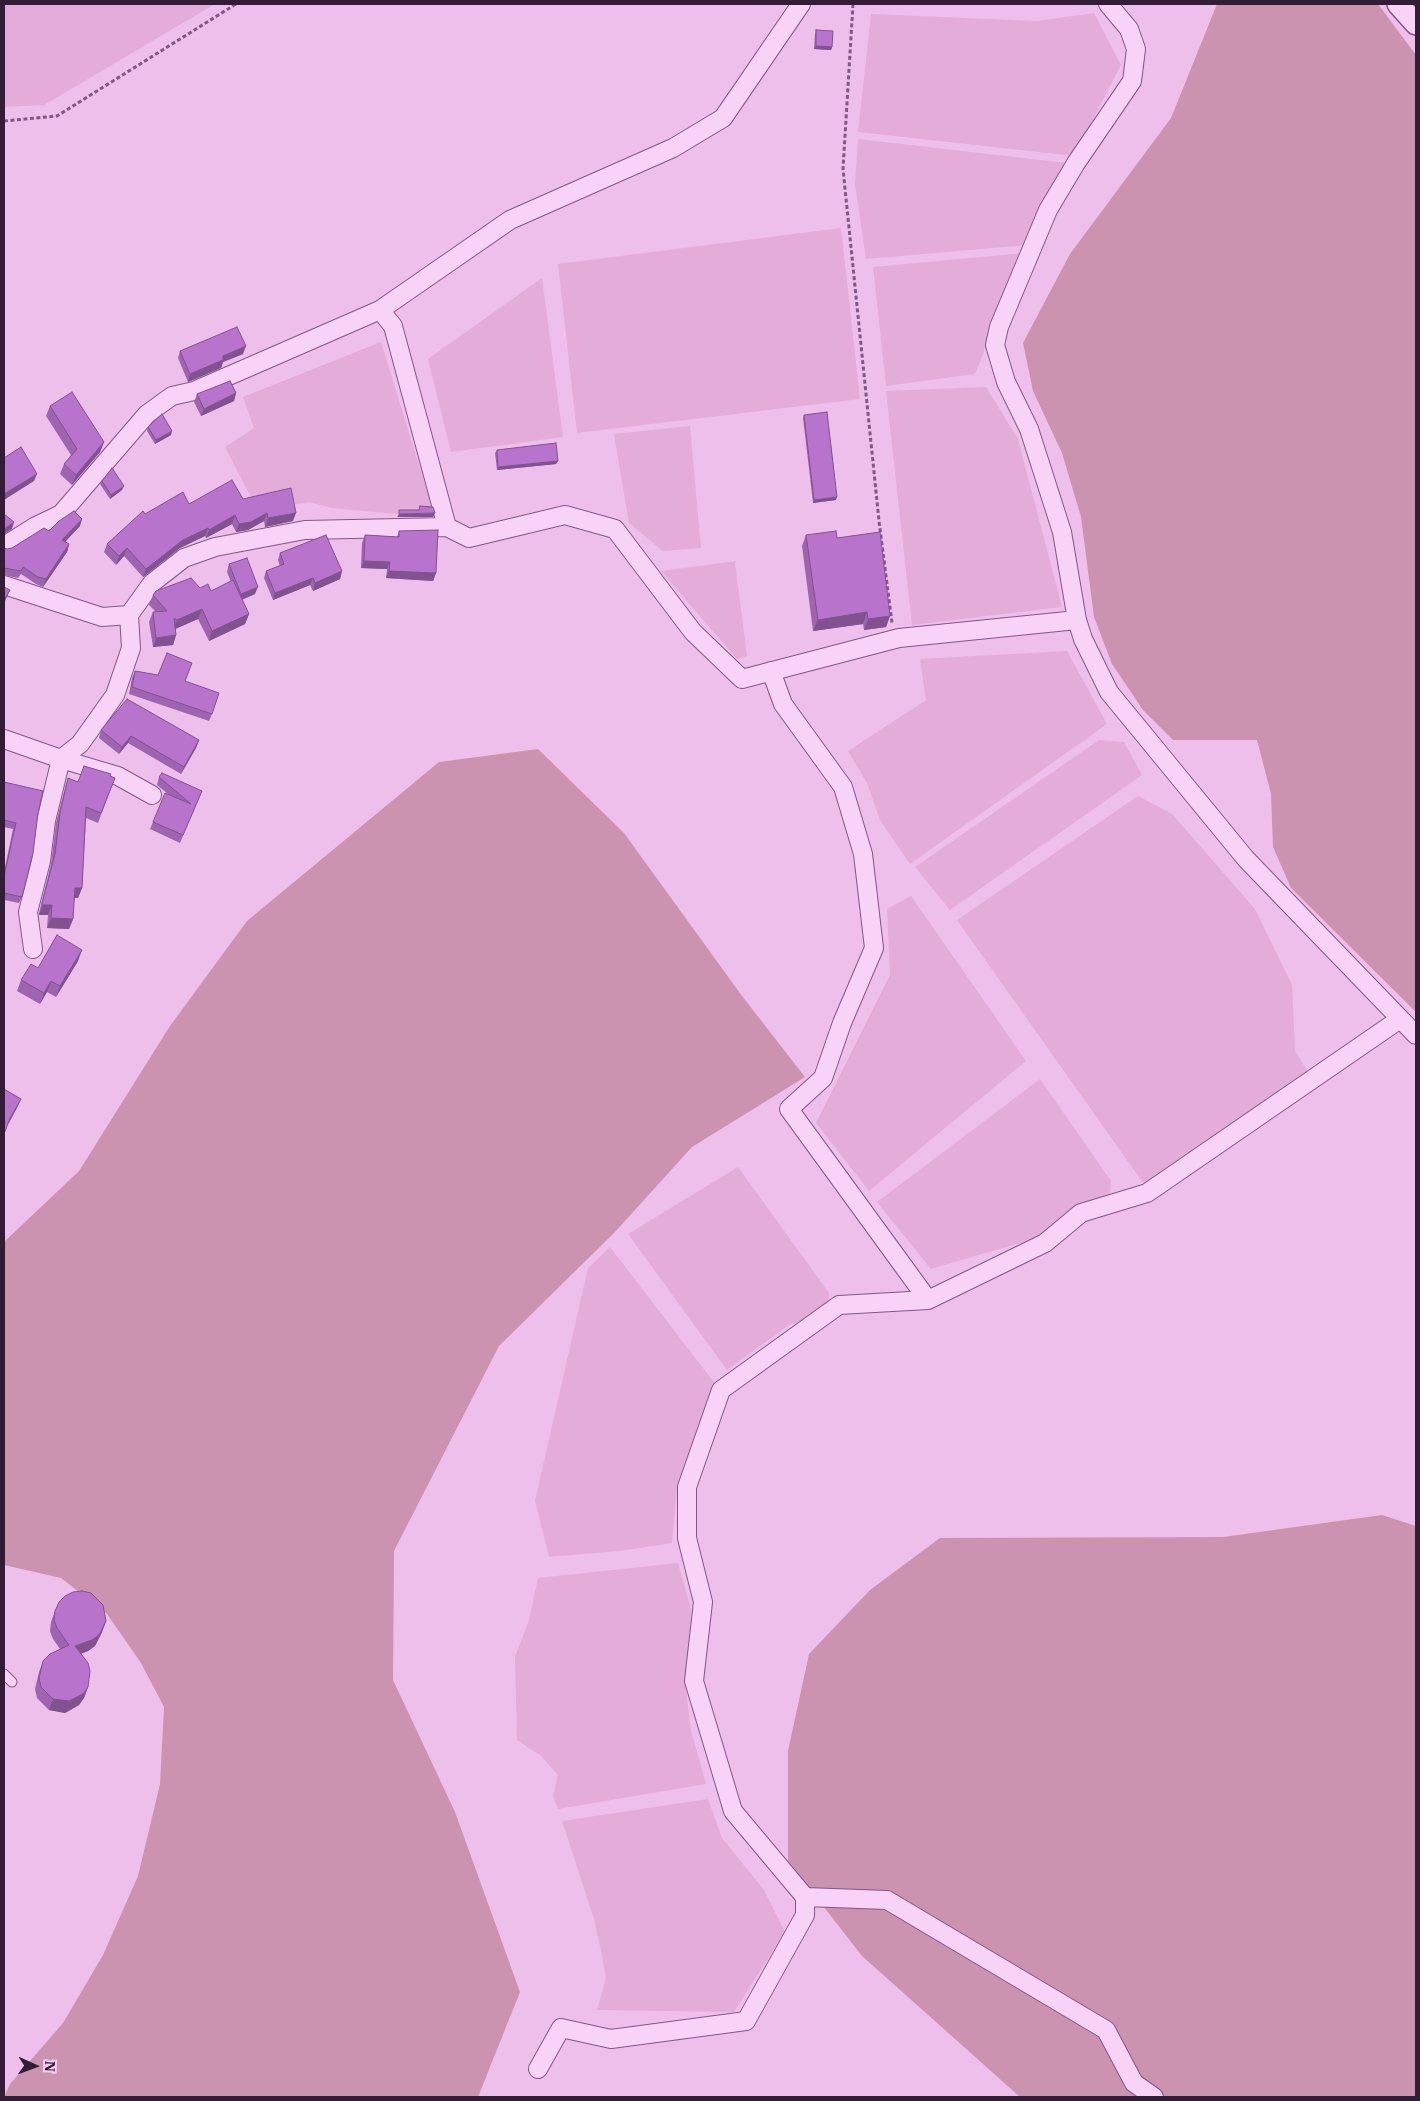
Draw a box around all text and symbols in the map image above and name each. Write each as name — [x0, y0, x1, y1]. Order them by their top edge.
north arrow — [10, 2041, 60, 2091]
text: N — [41, 2061, 59, 2072]

